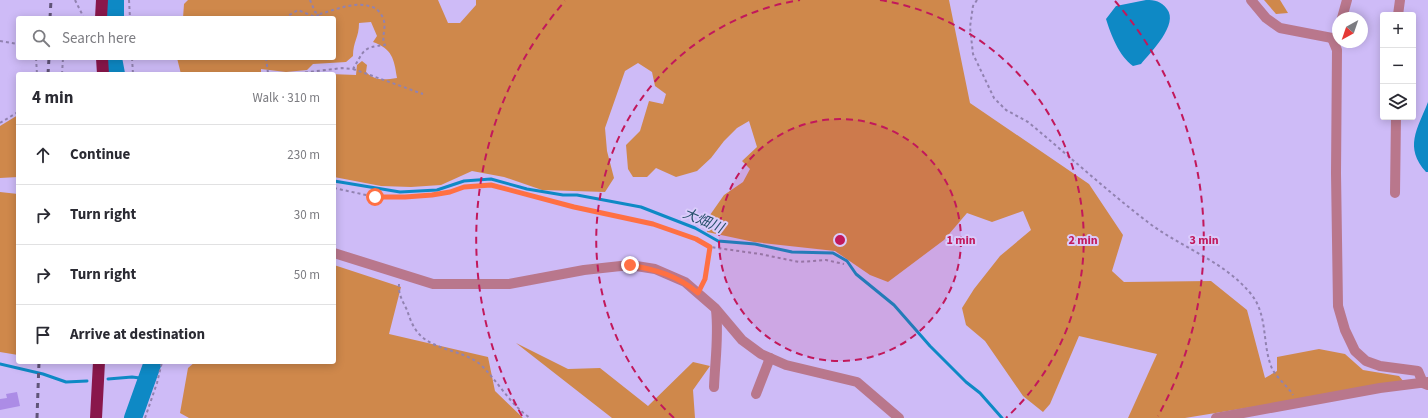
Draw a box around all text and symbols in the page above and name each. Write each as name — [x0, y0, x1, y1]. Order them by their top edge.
north arrow — [1332, 12, 1368, 48]
map controls — [1380, 12, 1416, 120]
button: + — [1380, 12, 1416, 48]
search box — [16, 16, 336, 60]
icon: search — [30, 27, 52, 49]
text: Search here — [62, 28, 136, 49]
button: − — [1380, 48, 1416, 84]
button: layers — [1380, 84, 1416, 120]
text: 4 min — [32, 86, 73, 110]
text: Walk · 310 m — [252, 89, 320, 107]
icon: ahead — [32, 144, 54, 166]
text: Continue — [70, 144, 130, 165]
text: 230 m — [287, 146, 320, 164]
route start — [366, 188, 384, 206]
icon: right — [32, 204, 54, 226]
text: Turn right — [70, 204, 136, 225]
water label: 大畑川 — [680, 204, 728, 239]
text: 30 m — [294, 206, 320, 224]
text: 1 min — [946, 232, 976, 249]
text: 2 min — [1068, 232, 1098, 249]
text: 3 min — [1189, 232, 1219, 249]
centre of rings — [833, 233, 847, 247]
route end — [621, 256, 639, 274]
icon: right — [32, 264, 54, 286]
text: Turn right — [70, 264, 136, 285]
text: 50 m — [294, 266, 320, 284]
icon: arrive — [32, 324, 54, 346]
text: Arrive at destination — [70, 324, 205, 345]

